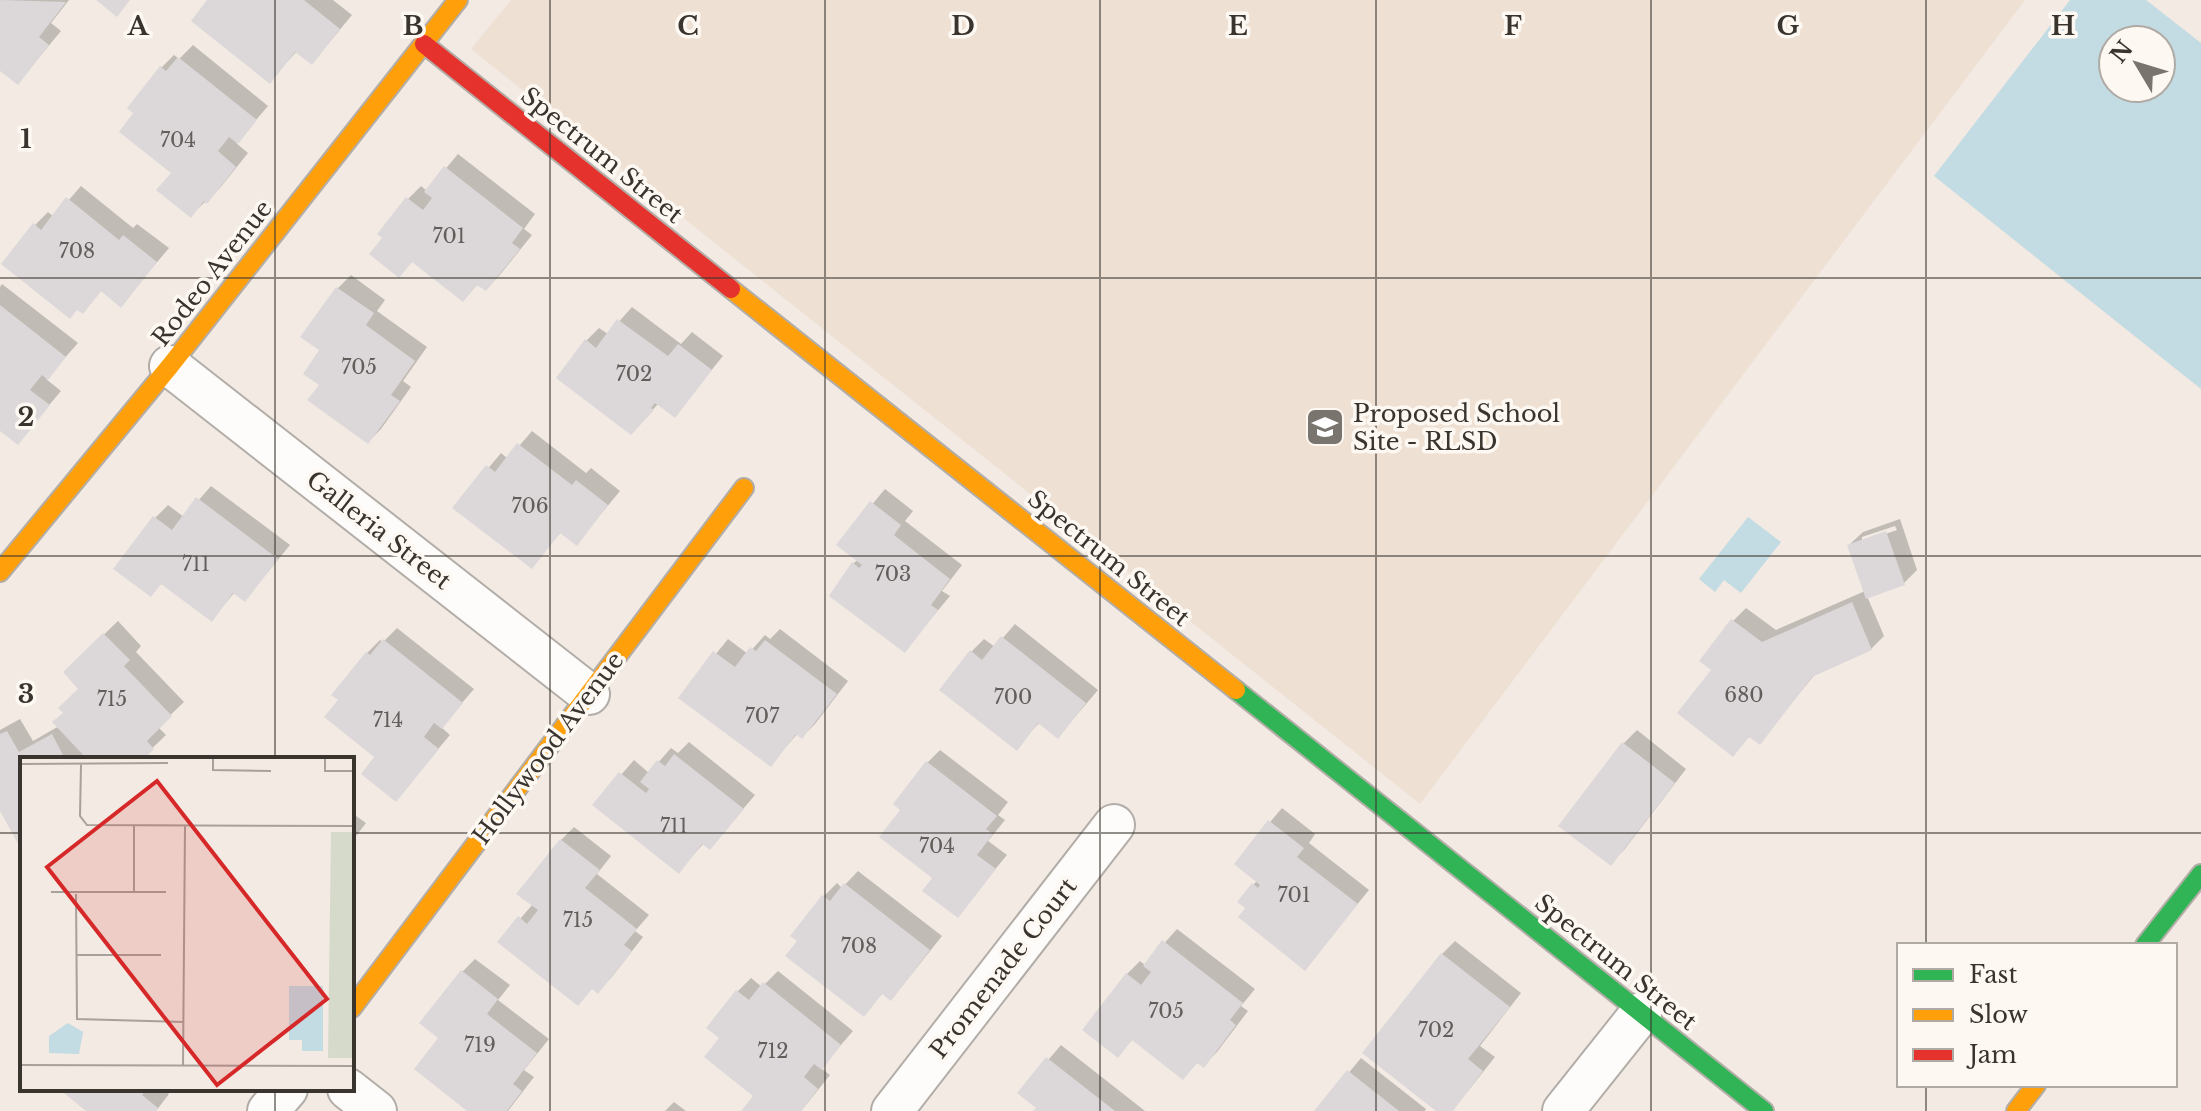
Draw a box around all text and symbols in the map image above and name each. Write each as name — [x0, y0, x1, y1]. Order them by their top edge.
text: A — [126, 10, 149, 42]
text: B — [403, 10, 423, 42]
text: C — [677, 10, 699, 42]
text: D — [951, 10, 975, 42]
text: E — [1228, 10, 1248, 42]
text: F — [1504, 10, 1522, 42]
text: G — [1777, 10, 1800, 42]
text: H — [2051, 10, 2075, 42]
north arrow — [2097, 24, 2177, 104]
text: N — [2105, 35, 2139, 68]
street label: Spectrum Street — [515, 81, 689, 229]
text: 1 — [20, 123, 32, 155]
house number: 704 — [160, 128, 196, 152]
street label: Rodeo Avenue — [146, 194, 278, 352]
house number: 701 — [432, 224, 466, 248]
house number: 708 — [59, 239, 95, 263]
house number: 705 — [341, 355, 377, 379]
house number: 702 — [616, 362, 652, 386]
place label: Proposed School Site - RLSD — [1353, 399, 1560, 456]
text: 2 — [18, 401, 34, 433]
school or university icon: Proposed School Site - RLSD — [1304, 406, 1346, 448]
street label: Galleria Street — [301, 465, 457, 595]
street label: Spectrum Street — [1022, 484, 1196, 632]
house number: 706 — [511, 494, 549, 518]
house number: 711 — [182, 552, 210, 576]
house number: 703 — [875, 562, 911, 586]
street label: Hollywood Avenue — [466, 646, 630, 850]
text: 3 — [18, 678, 34, 710]
house number: 680 — [1724, 683, 1764, 707]
house number: 700 — [994, 685, 1032, 709]
house number: 715 — [97, 687, 127, 711]
house number: 707 — [745, 704, 780, 728]
house number: 714 — [373, 708, 403, 732]
inset map — [20, 757, 354, 1091]
house number: 711 — [660, 814, 688, 838]
house number: 704 — [919, 834, 955, 858]
street label: Promenade Court — [924, 872, 1082, 1064]
house number: 701 — [1277, 883, 1311, 907]
street label: Spectrum Street — [1529, 888, 1703, 1036]
house number: 715 — [563, 908, 593, 932]
house number: 708 — [841, 934, 877, 958]
legend — [1897, 943, 2177, 1087]
text: Fast — [1969, 960, 2017, 989]
house number: 705 — [1148, 999, 1184, 1023]
text: Slow — [1969, 1000, 2028, 1029]
house number: 702 — [1418, 1018, 1454, 1042]
house number: 719 — [464, 1033, 496, 1057]
house number: 712 — [757, 1039, 789, 1063]
text: Jam — [1966, 1040, 2017, 1069]

